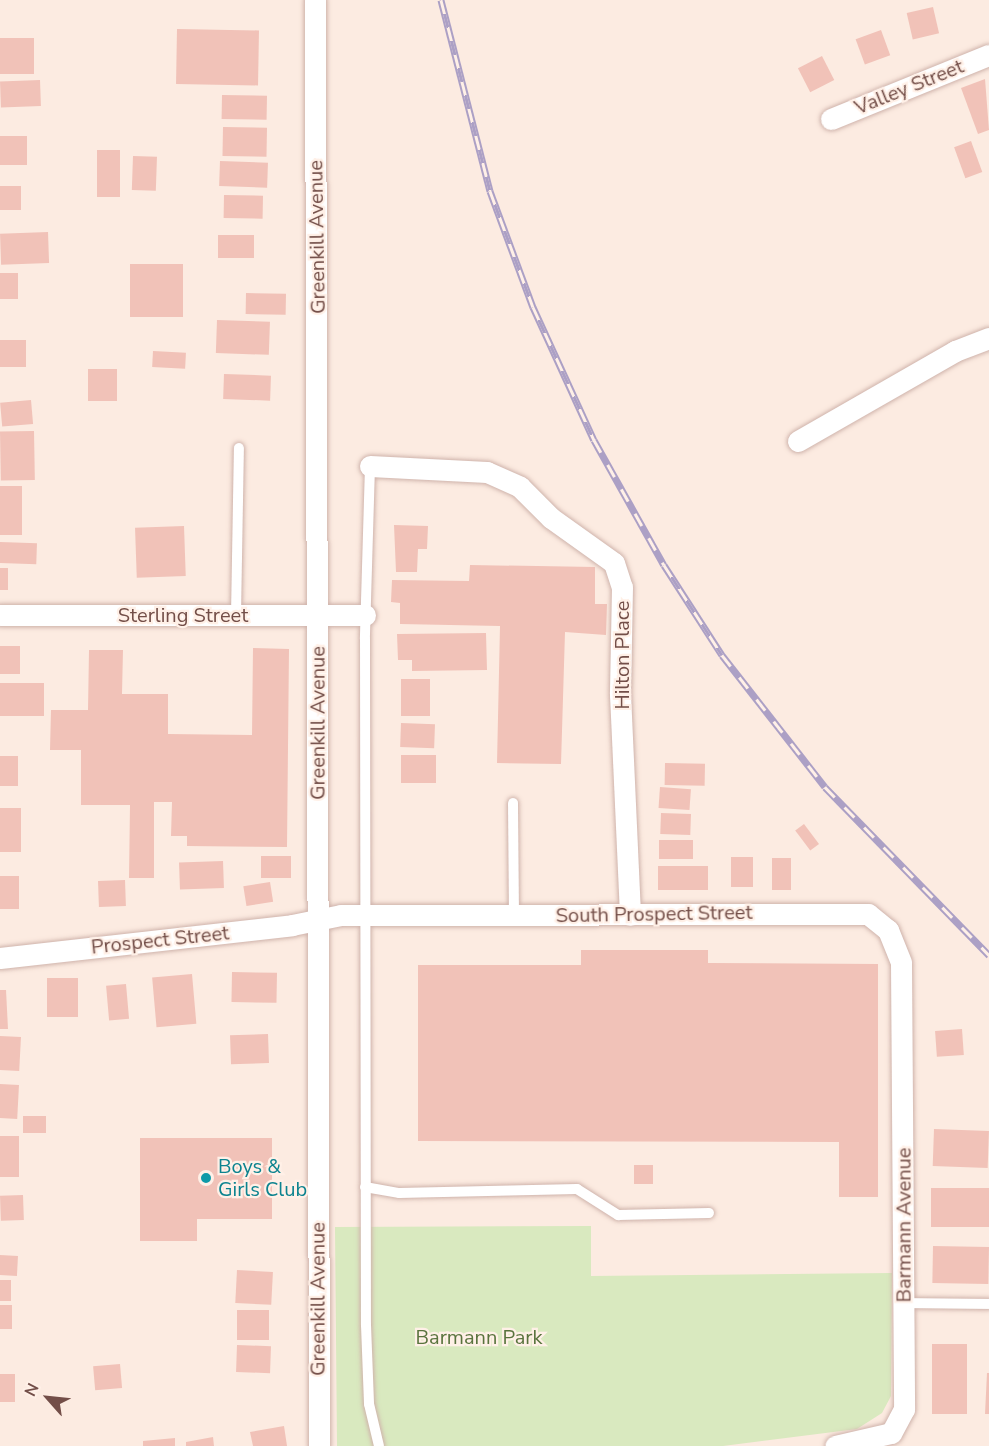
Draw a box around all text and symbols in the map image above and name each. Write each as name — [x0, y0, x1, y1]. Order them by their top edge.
street label: Valley Street — [851, 54, 967, 120]
street label: Greenkill Avenue — [304, 160, 330, 314]
street label: Hilton Place — [610, 600, 634, 710]
street label: Sterling Street — [118, 603, 248, 627]
street label: Greenkill Avenue — [306, 646, 330, 800]
street label: South Prospect Street — [555, 900, 753, 928]
street label: Prospect Street — [90, 921, 230, 959]
street label: Barmann Avenue — [892, 1148, 916, 1302]
place label: Boys & Girls Club — [218, 1154, 307, 1201]
marker: Boys & Girls Club — [199, 1171, 213, 1185]
street label: Greenkill Avenue — [306, 1222, 330, 1376]
park label: Barmann Park — [416, 1325, 542, 1349]
north arrow — [18, 1368, 78, 1428]
text: N — [19, 1380, 44, 1400]

